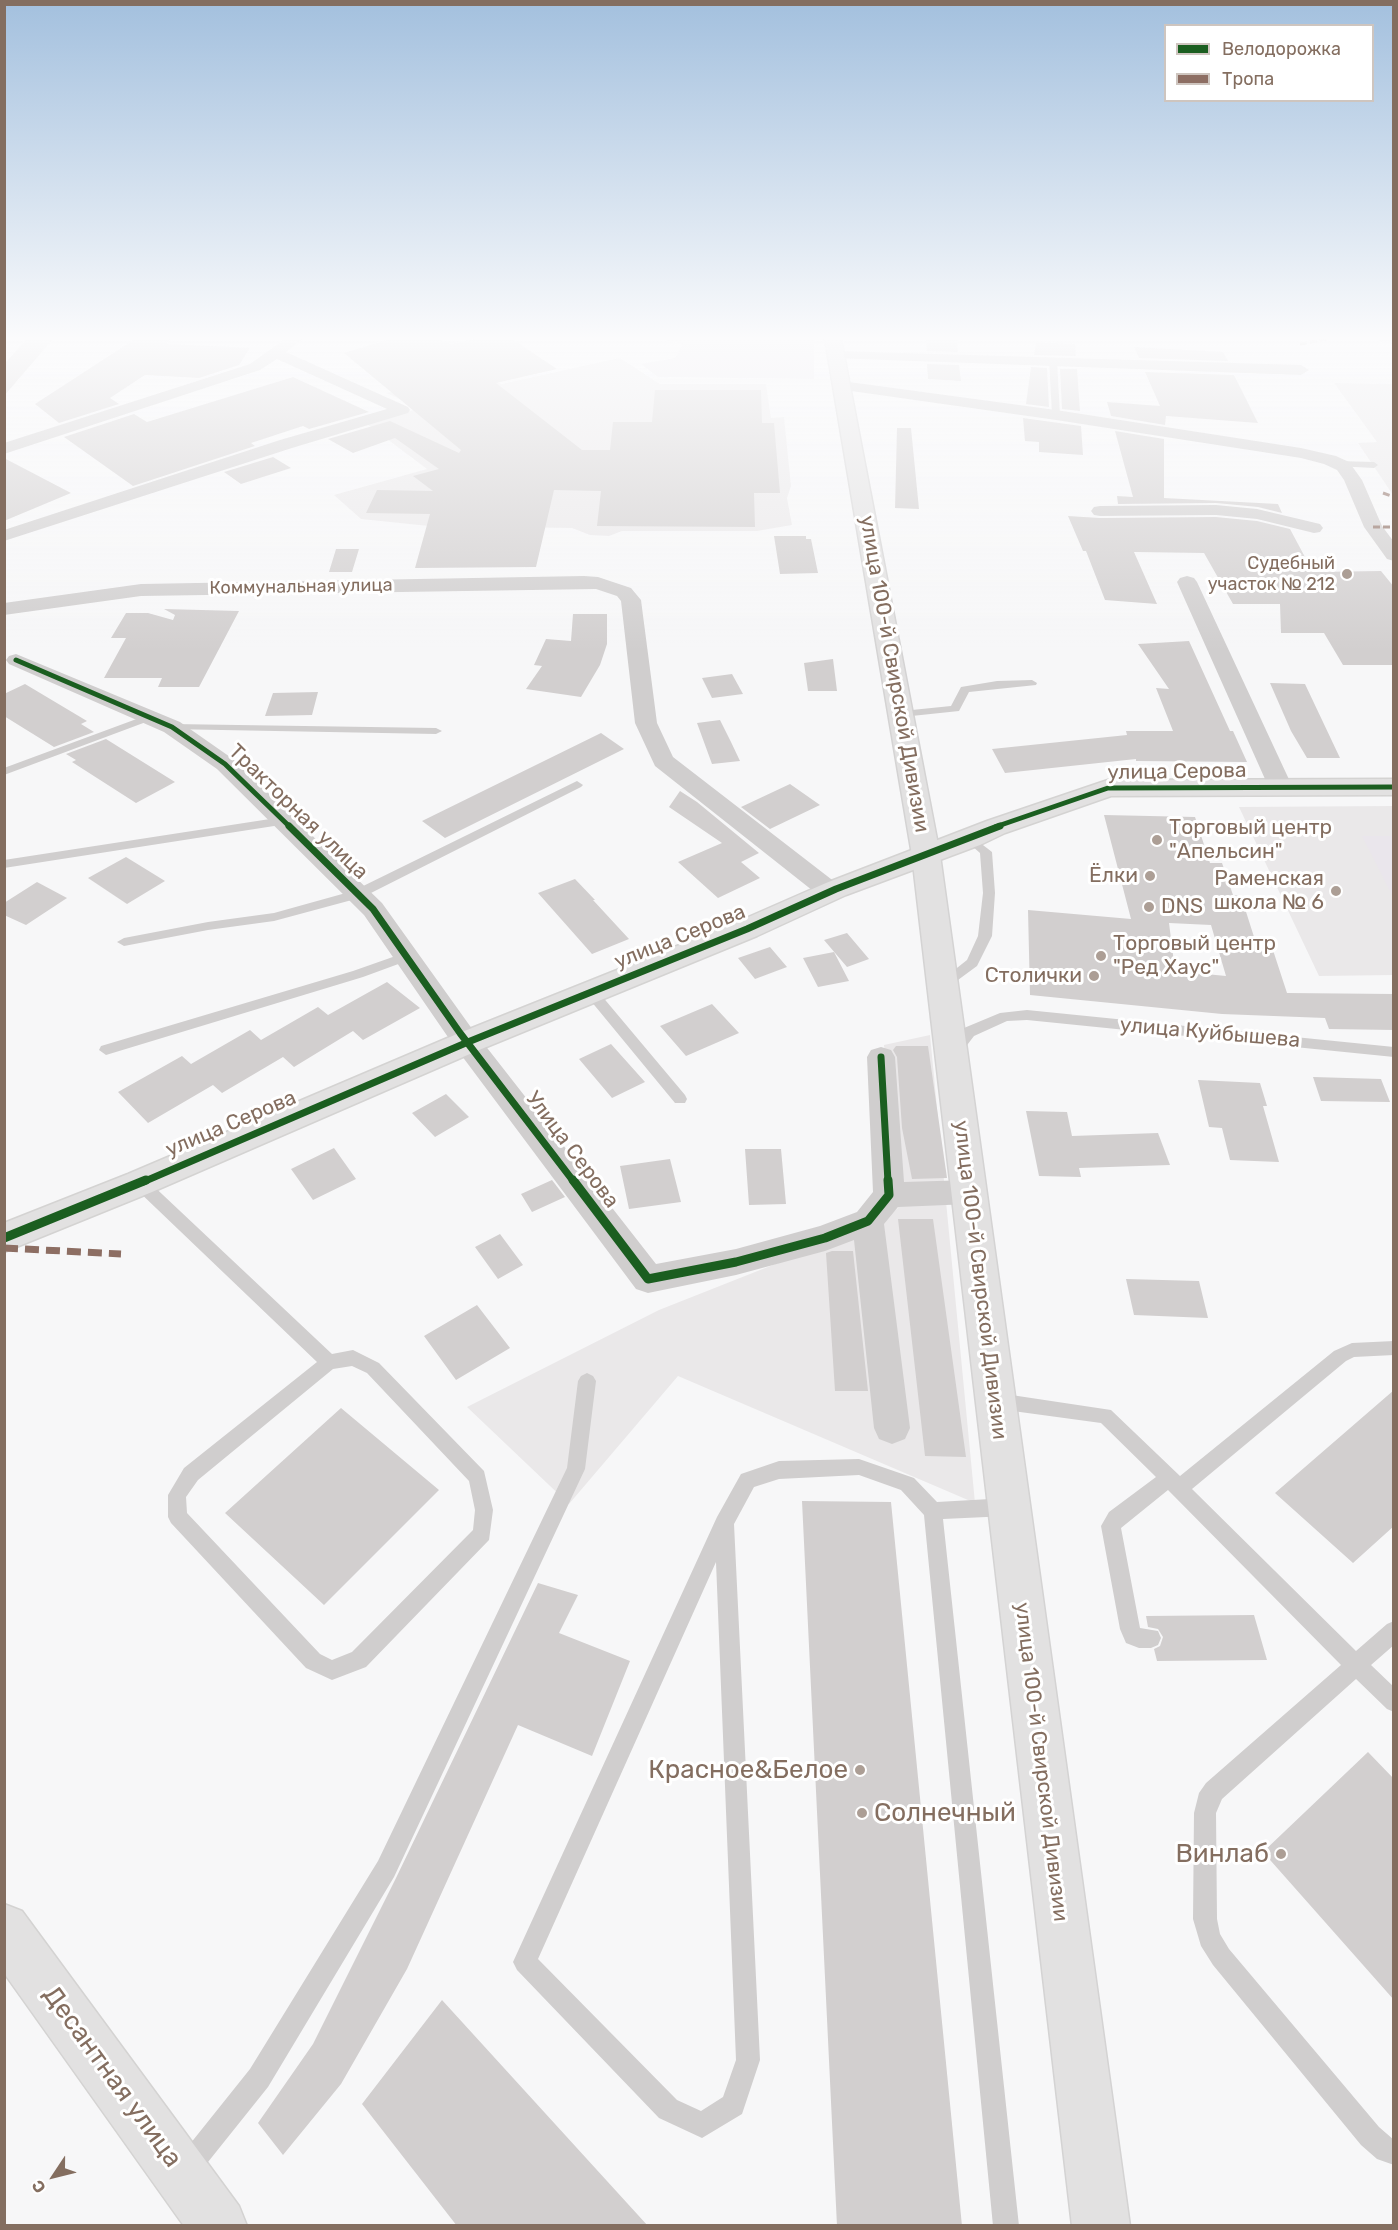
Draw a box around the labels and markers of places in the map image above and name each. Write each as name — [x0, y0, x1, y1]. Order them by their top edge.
place label: Судебный участок № 212 — [1208, 553, 1335, 596]
marker: Судебный участок № 212 — [1340, 567, 1354, 581]
place label: Торговый центр "Апельсин" — [1169, 815, 1332, 865]
marker: Торговый центр "Апельсин" — [1150, 833, 1164, 847]
place label: Ёлки — [1089, 863, 1138, 889]
place label: Раменская школа № 6 — [1214, 866, 1324, 916]
marker: Ёлки — [1143, 869, 1157, 883]
marker: Раменская школа № 6 — [1329, 884, 1343, 898]
place label: DNS — [1161, 894, 1203, 920]
marker: DNS — [1142, 900, 1156, 914]
place label: Торговый центр "Ред Хаус" — [1113, 931, 1276, 981]
marker: Торговый центр "Ред Хаус" — [1094, 949, 1108, 963]
place label: Столички — [985, 963, 1082, 989]
marker: Столички — [1087, 969, 1101, 983]
place label: Красное&Белое — [648, 1754, 848, 1786]
marker: Красное&Белое — [853, 1763, 867, 1777]
place label: Солнечный — [874, 1797, 1016, 1829]
marker: Солнечный — [855, 1806, 869, 1820]
place label: Винлаб — [1175, 1838, 1269, 1870]
marker: Винлаб — [1274, 1847, 1288, 1861]

